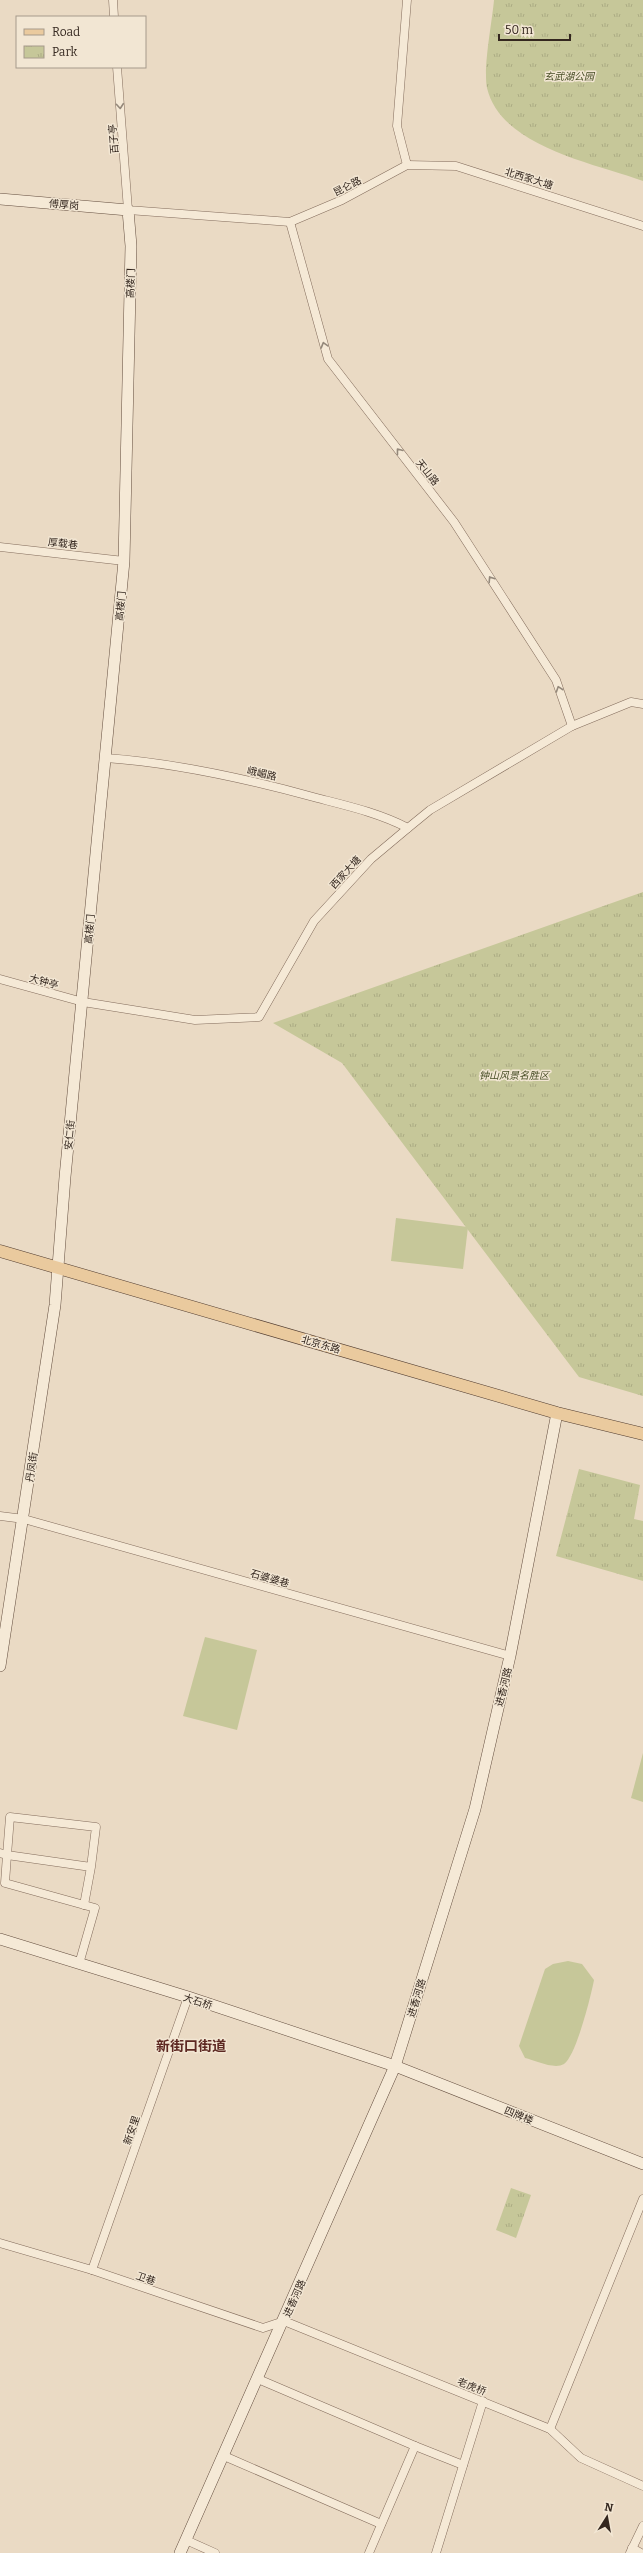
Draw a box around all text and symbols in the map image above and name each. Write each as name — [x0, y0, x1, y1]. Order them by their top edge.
legend — [16, 16, 146, 68]
scale bar — [499, 16, 570, 42]
text: 50 m — [505, 23, 534, 37]
text: Road — [52, 25, 80, 39]
text: Park — [52, 45, 78, 59]
park label: 玄武湖公园 — [544, 71, 596, 83]
one-way arrow — [115, 103, 124, 109]
street label: 百子亭 — [107, 123, 121, 154]
street label: 北西家大塘 — [503, 166, 554, 192]
street label: 昆仑路 — [331, 175, 364, 199]
street label: 傅厚岗 — [47, 198, 79, 212]
street label: 高楼门 — [124, 268, 138, 298]
one-way arrow — [320, 342, 329, 349]
one-way arrow — [397, 448, 404, 455]
street label: 天山路 — [413, 457, 441, 488]
street label: 厚载巷 — [47, 536, 78, 552]
one-way arrow — [488, 576, 496, 583]
street label: 高楼门 — [114, 591, 128, 622]
one-way arrow — [556, 686, 564, 693]
street label: 峨嵋路 — [246, 765, 278, 783]
street label: 西家大塘 — [328, 854, 364, 892]
street label: 高楼门 — [83, 914, 97, 945]
street label: 大钟亭 — [28, 972, 60, 992]
park label: 钟山风景名胜区 — [479, 1070, 551, 1082]
street label: 安仁街 — [63, 1120, 77, 1151]
street label: 北京东路 — [300, 1334, 342, 1356]
street label: 丹凤街 — [24, 1451, 40, 1483]
street label: 石婆婆巷 — [249, 1568, 291, 1590]
street label: 进香河路 — [493, 1666, 515, 1708]
street label: 进香河路 — [405, 1977, 429, 2019]
street label: 大石桥 — [182, 1992, 214, 2012]
district label: 新街口街道 — [156, 2038, 226, 2055]
street label: 四牌楼 — [502, 2105, 535, 2127]
street label: 新安里 — [121, 2114, 143, 2146]
street label: 卫巷 — [134, 2270, 157, 2288]
street label: 进香河路 — [281, 2278, 309, 2319]
street label: 老虎桥 — [455, 2376, 488, 2398]
north arrow — [587, 2497, 627, 2537]
text: N — [603, 2500, 615, 2515]

